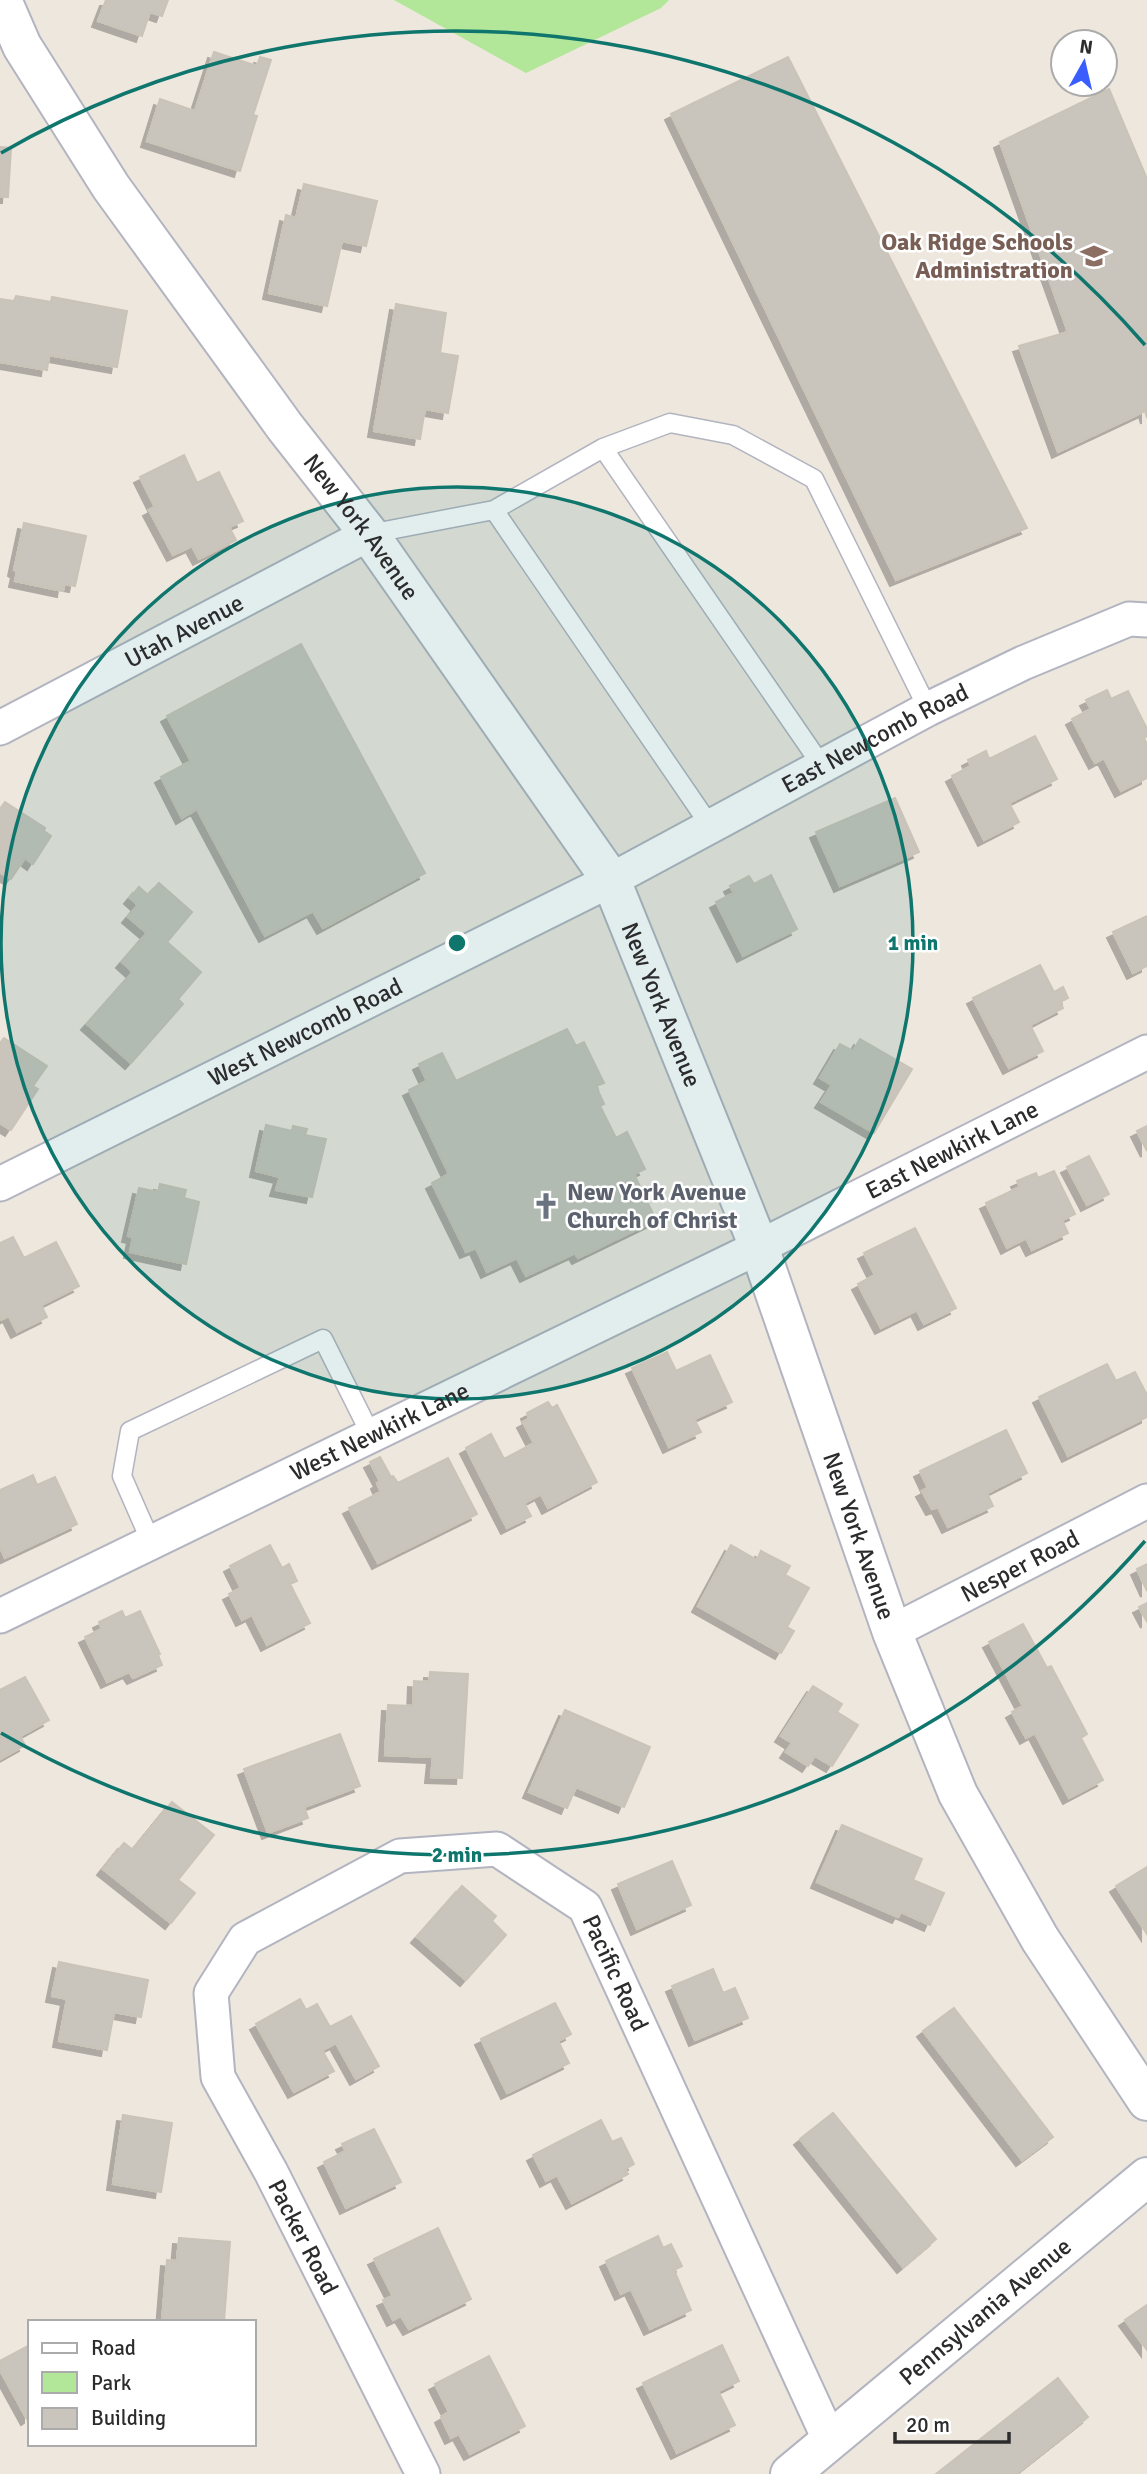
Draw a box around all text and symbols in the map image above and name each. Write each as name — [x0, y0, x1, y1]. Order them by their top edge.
north arrow — [1049, 28, 1119, 98]
text: N — [1078, 34, 1094, 60]
place label: Oak Ridge Schools Administration — [881, 227, 1073, 285]
school or university icon: Oak Ridge Schools Administration — [1079, 241, 1109, 271]
street label: New York Avenue — [297, 448, 426, 606]
street label: Utah Avenue — [120, 588, 249, 675]
street label: East Newcomb Road — [776, 677, 973, 800]
street label: New York Avenue — [615, 918, 708, 1091]
text: 1 min — [888, 930, 938, 956]
centre of rings — [445, 931, 469, 955]
street label: West Newcomb Road — [203, 971, 407, 1093]
street label: East Newkirk Lane — [861, 1094, 1043, 1206]
place label: New York Avenue Church of Christ — [567, 1177, 746, 1235]
church icon: New York Avenue Church of Christ — [531, 1191, 561, 1221]
street label: West Newkirk Lane — [285, 1375, 474, 1488]
street label: New York Avenue — [816, 1448, 902, 1624]
street label: Nesper Road — [956, 1523, 1084, 1609]
text: 2 min — [432, 1842, 482, 1868]
street label: Pacific Road — [576, 1910, 655, 2036]
street label: Packer Road — [261, 2174, 345, 2300]
street label: Pennsylvania Avenue — [893, 2231, 1077, 2392]
legend — [28, 2320, 256, 2446]
text: Road — [91, 2335, 136, 2361]
text: Park — [91, 2370, 132, 2396]
scale bar — [895, 2400, 1009, 2444]
text: Building — [91, 2405, 166, 2431]
text: 20 m — [906, 2412, 950, 2438]

